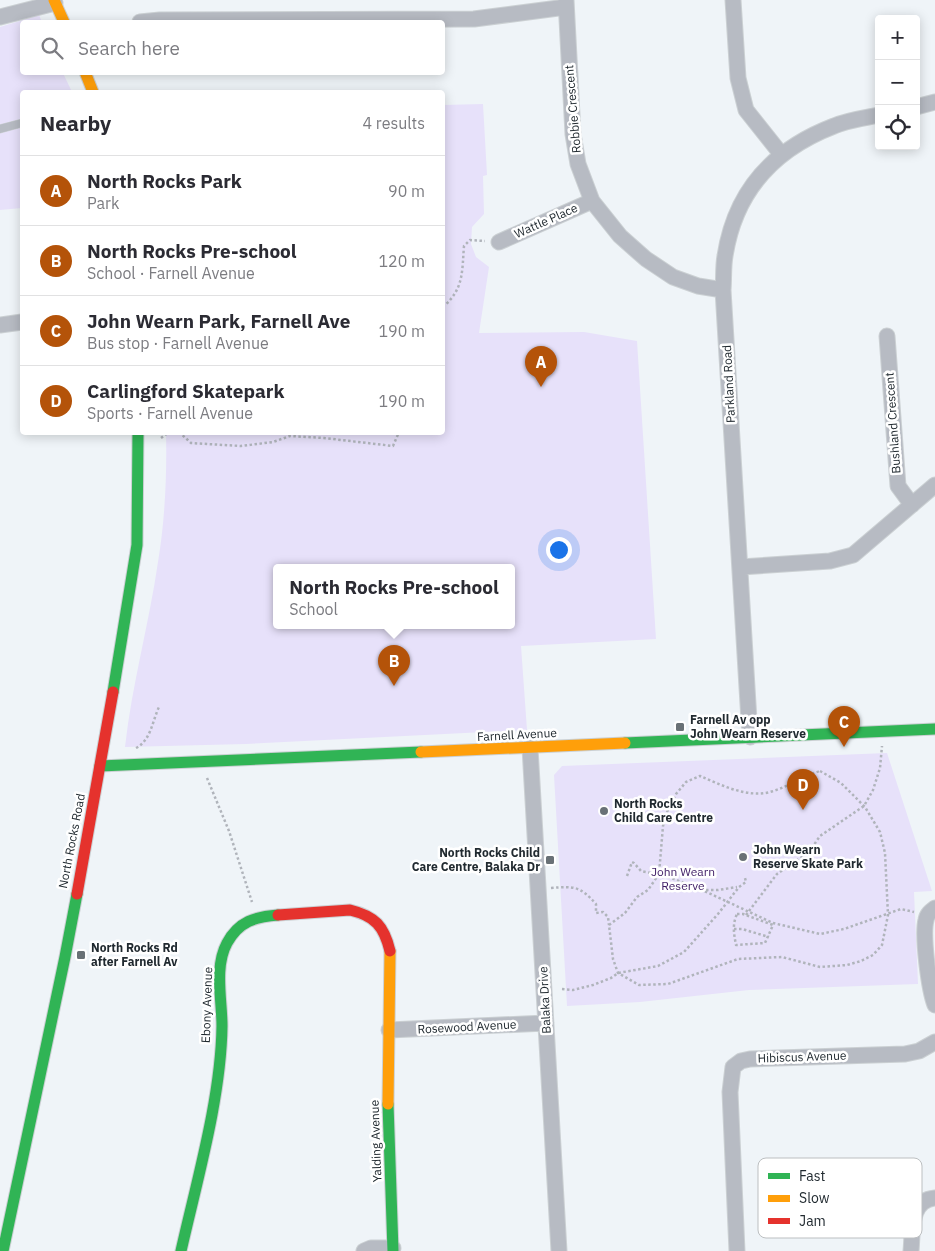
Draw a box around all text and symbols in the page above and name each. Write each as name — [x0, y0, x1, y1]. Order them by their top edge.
map controls — [875, 15, 920, 150]
button: + — [875, 15, 920, 60]
search box — [20, 20, 445, 75]
icon: search — [38, 34, 66, 62]
text: Search here — [78, 36, 180, 60]
button: − — [875, 60, 920, 105]
street label: Robbie Crescent — [561, 64, 584, 154]
button: locate — [875, 105, 920, 150]
text: Nearby — [40, 109, 111, 137]
text: 4 results — [362, 113, 425, 133]
text: North Rocks Park — [87, 169, 242, 193]
text: A — [51, 181, 61, 201]
text: 90 m — [388, 181, 425, 201]
text: Park — [87, 193, 119, 213]
street label: Wattle Place — [512, 200, 580, 241]
text: North Rocks Pre-school — [87, 239, 297, 263]
text: B — [51, 251, 61, 271]
text: 120 m — [378, 251, 425, 271]
text: School · Farnell Avenue — [87, 263, 255, 283]
text: John Wearn Park, Farnell Ave — [87, 309, 350, 333]
text: C — [51, 321, 61, 341]
text: 190 m — [378, 321, 425, 341]
text: Bus stop · Farnell Avenue — [87, 333, 269, 353]
street label: Parkland Road — [719, 345, 738, 423]
pin: A — [525, 346, 557, 387]
street label: Bushland Crescent — [881, 372, 904, 474]
text: Carlingford Skatepark — [87, 379, 284, 403]
text: D — [50, 391, 62, 411]
text: 190 m — [378, 391, 425, 411]
text: Sports · Farnell Avenue — [87, 403, 253, 423]
your location — [546, 537, 572, 563]
popup — [273, 564, 515, 629]
text: North Rocks Pre-school — [289, 575, 499, 599]
text: School — [289, 599, 338, 619]
pin: B — [378, 645, 410, 686]
pin: C — [828, 706, 860, 747]
place label: Farnell Av opp John Wearn Reserve — [690, 712, 806, 741]
marker: Farnell Av opp John Wearn Reserve — [674, 721, 686, 733]
street label: Farnell Avenue — [477, 725, 558, 744]
pin: D — [787, 769, 819, 810]
street label: North Rocks Road — [55, 792, 88, 890]
place label: North Rocks Child Care Centre — [614, 796, 713, 825]
marker: North Rocks Child Care Centre — [598, 805, 610, 817]
place label: John Wearn Reserve Skate Park — [753, 842, 863, 871]
place label: North Rocks Child Care Centre, Balaka Dr — [412, 845, 540, 874]
marker: John Wearn Reserve Skate Park — [737, 851, 749, 863]
marker: North Rocks Child Care Centre, Balaka Dr — [544, 854, 556, 866]
park label: John Wearn Reserve — [651, 864, 715, 893]
place label: North Rocks Rd after Farnell Av — [91, 940, 178, 969]
marker: North Rocks Rd after Farnell Av — [75, 949, 87, 961]
street label: Ebony Avenue — [198, 966, 215, 1043]
street label: Balaka Drive — [535, 966, 554, 1034]
street label: Rosewood Avenue — [417, 1016, 517, 1037]
street label: Hibiscus Avenue — [757, 1047, 847, 1066]
street label: Yalding Avenue — [367, 1099, 384, 1182]
legend — [758, 1158, 922, 1238]
text: Fast — [799, 1167, 825, 1185]
text: Slow — [799, 1189, 830, 1207]
text: Jam — [799, 1212, 826, 1230]

